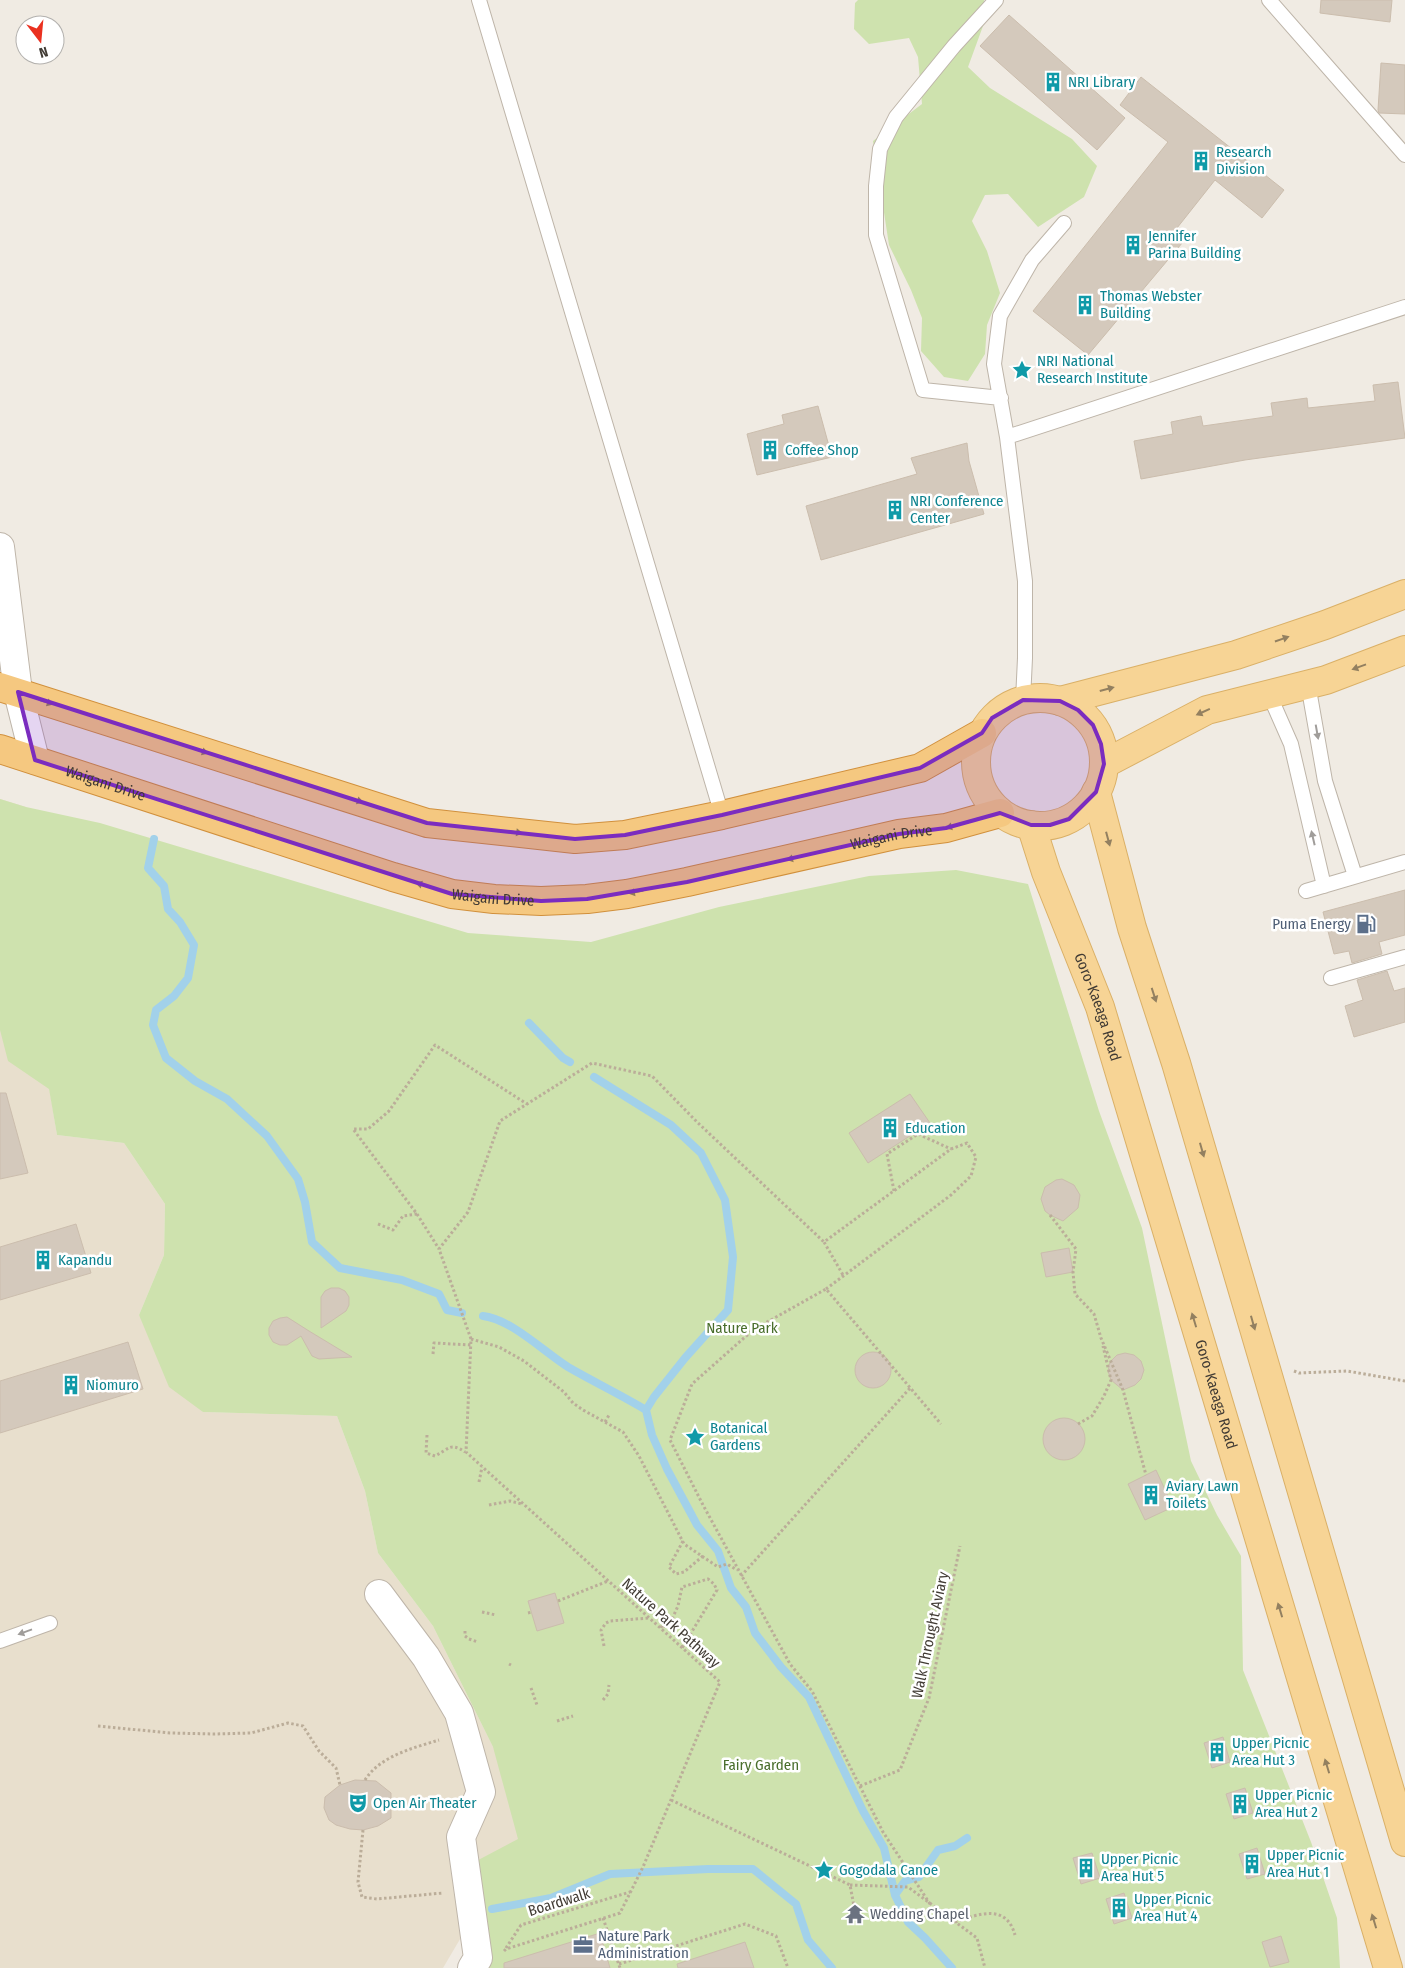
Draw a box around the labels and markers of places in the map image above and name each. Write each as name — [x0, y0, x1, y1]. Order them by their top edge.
building icon: NRI Library — [1042, 71, 1064, 93]
place label: NRI Library — [1068, 73, 1135, 91]
place label: Research Division — [1216, 143, 1272, 178]
building icon: Research Division — [1190, 150, 1212, 172]
place label: Jennifer Parina Building — [1148, 227, 1241, 262]
building icon: Jennifer Parina Building — [1122, 234, 1144, 256]
place label: Thomas Webster Building — [1100, 287, 1202, 322]
building icon: Thomas Webster Building — [1074, 294, 1096, 316]
place label: NRI National Research Institute — [1037, 352, 1148, 387]
place icon: NRI National Research Institute — [1011, 359, 1033, 381]
building icon: Coffee Shop — [759, 439, 781, 461]
place label: Coffee Shop — [785, 441, 859, 459]
place label: NRI Conference Center — [910, 492, 1003, 527]
building icon: NRI Conference Center — [884, 499, 906, 521]
fuel station icon: Puma Energy — [1355, 913, 1377, 935]
place label: Puma Energy — [1272, 915, 1351, 933]
building icon: Education — [879, 1117, 901, 1139]
place label: Education — [905, 1119, 966, 1137]
building icon: Kapandu — [32, 1249, 54, 1271]
place label: Kapandu — [58, 1251, 112, 1269]
building icon: Niomuro — [60, 1374, 82, 1396]
place label: Niomuro — [86, 1376, 139, 1394]
place label: Botanical Gardens — [710, 1419, 767, 1454]
place icon: Botanical Gardens — [684, 1426, 706, 1448]
place label: Aviary Lawn Toilets — [1166, 1477, 1239, 1512]
building icon: Aviary Lawn Toilets — [1140, 1484, 1162, 1506]
place label: Upper Picnic Area Hut 3 — [1232, 1734, 1310, 1769]
building icon: Upper Picnic Area Hut 3 — [1206, 1741, 1228, 1763]
place label: Upper Picnic Area Hut 2 — [1255, 1786, 1333, 1821]
theatre icon: Open Air Theater — [347, 1792, 369, 1814]
building icon: Upper Picnic Area Hut 2 — [1229, 1793, 1251, 1815]
place label: Open Air Theater — [373, 1794, 477, 1812]
place label: Upper Picnic Area Hut 1 — [1267, 1846, 1345, 1881]
place label: Upper Picnic Area Hut 5 — [1101, 1850, 1179, 1885]
building icon: Upper Picnic Area Hut 1 — [1241, 1853, 1263, 1875]
building icon: Upper Picnic Area Hut 5 — [1075, 1857, 1097, 1879]
place icon: Gogodala Canoe — [813, 1859, 835, 1881]
place label: Gogodala Canoe — [839, 1861, 938, 1879]
place label: Upper Picnic Area Hut 4 — [1134, 1890, 1212, 1925]
building icon: Upper Picnic Area Hut 4 — [1108, 1897, 1130, 1919]
temple icon: Wedding Chapel — [844, 1903, 866, 1925]
place label: Wedding Chapel — [870, 1905, 969, 1923]
place label: Nature Park Administration — [598, 1927, 689, 1962]
office icon: Nature Park Administration — [572, 1934, 594, 1956]

